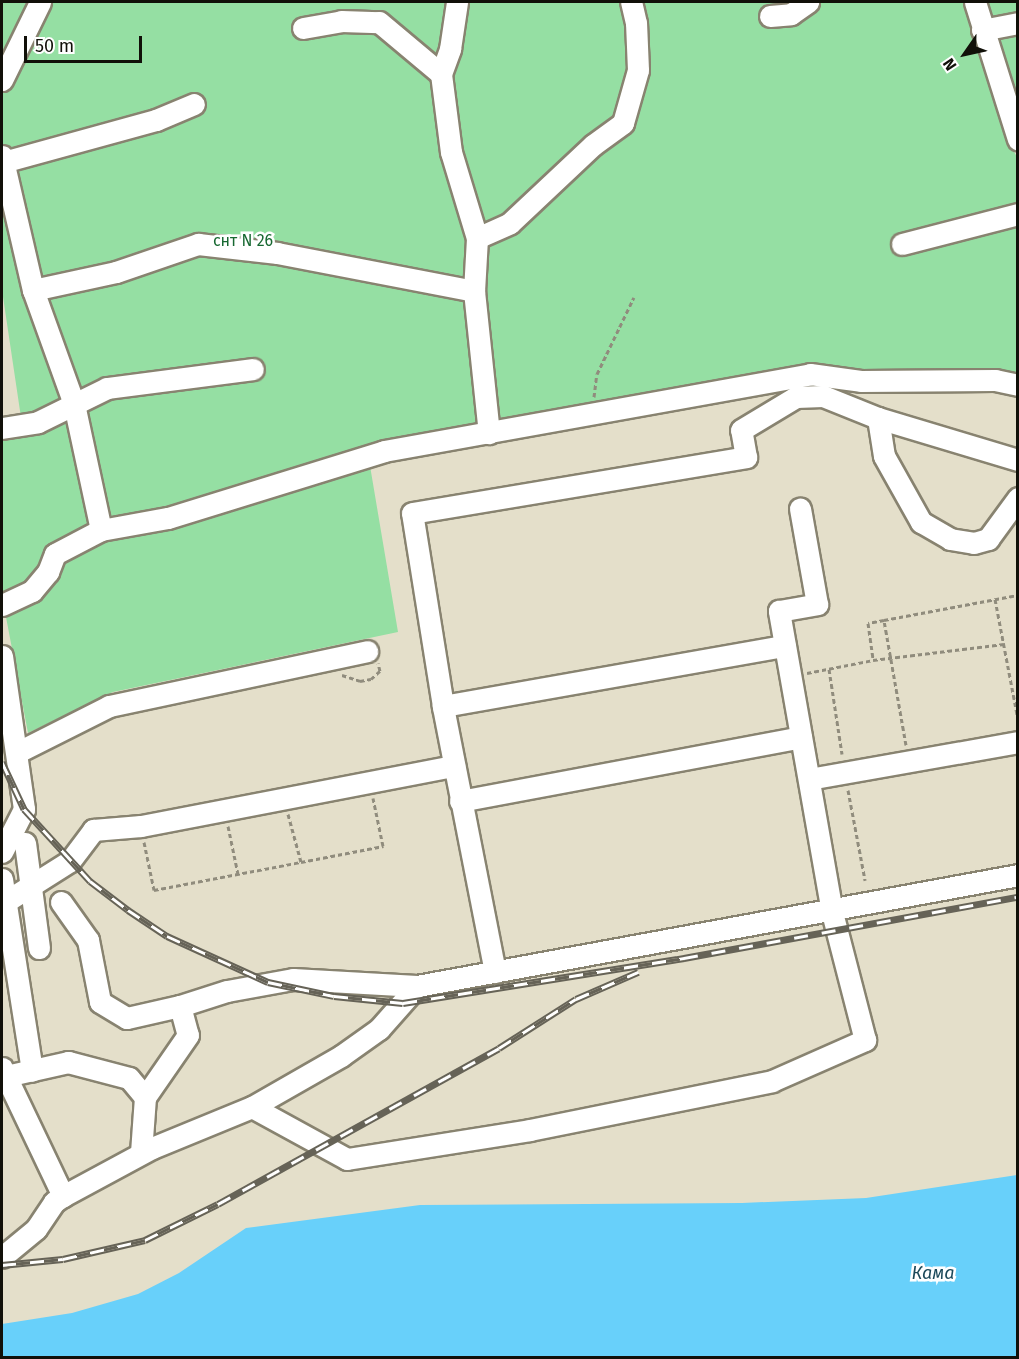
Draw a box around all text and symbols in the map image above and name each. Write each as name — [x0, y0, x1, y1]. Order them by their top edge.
scale bar — [27, 24, 146, 62]
north arrow — [935, 24, 995, 84]
text: 50 m — [35, 35, 74, 57]
text: N — [939, 55, 961, 74]
park label: снт N 26 — [213, 231, 273, 251]
water label: Кама — [912, 1262, 954, 1284]

